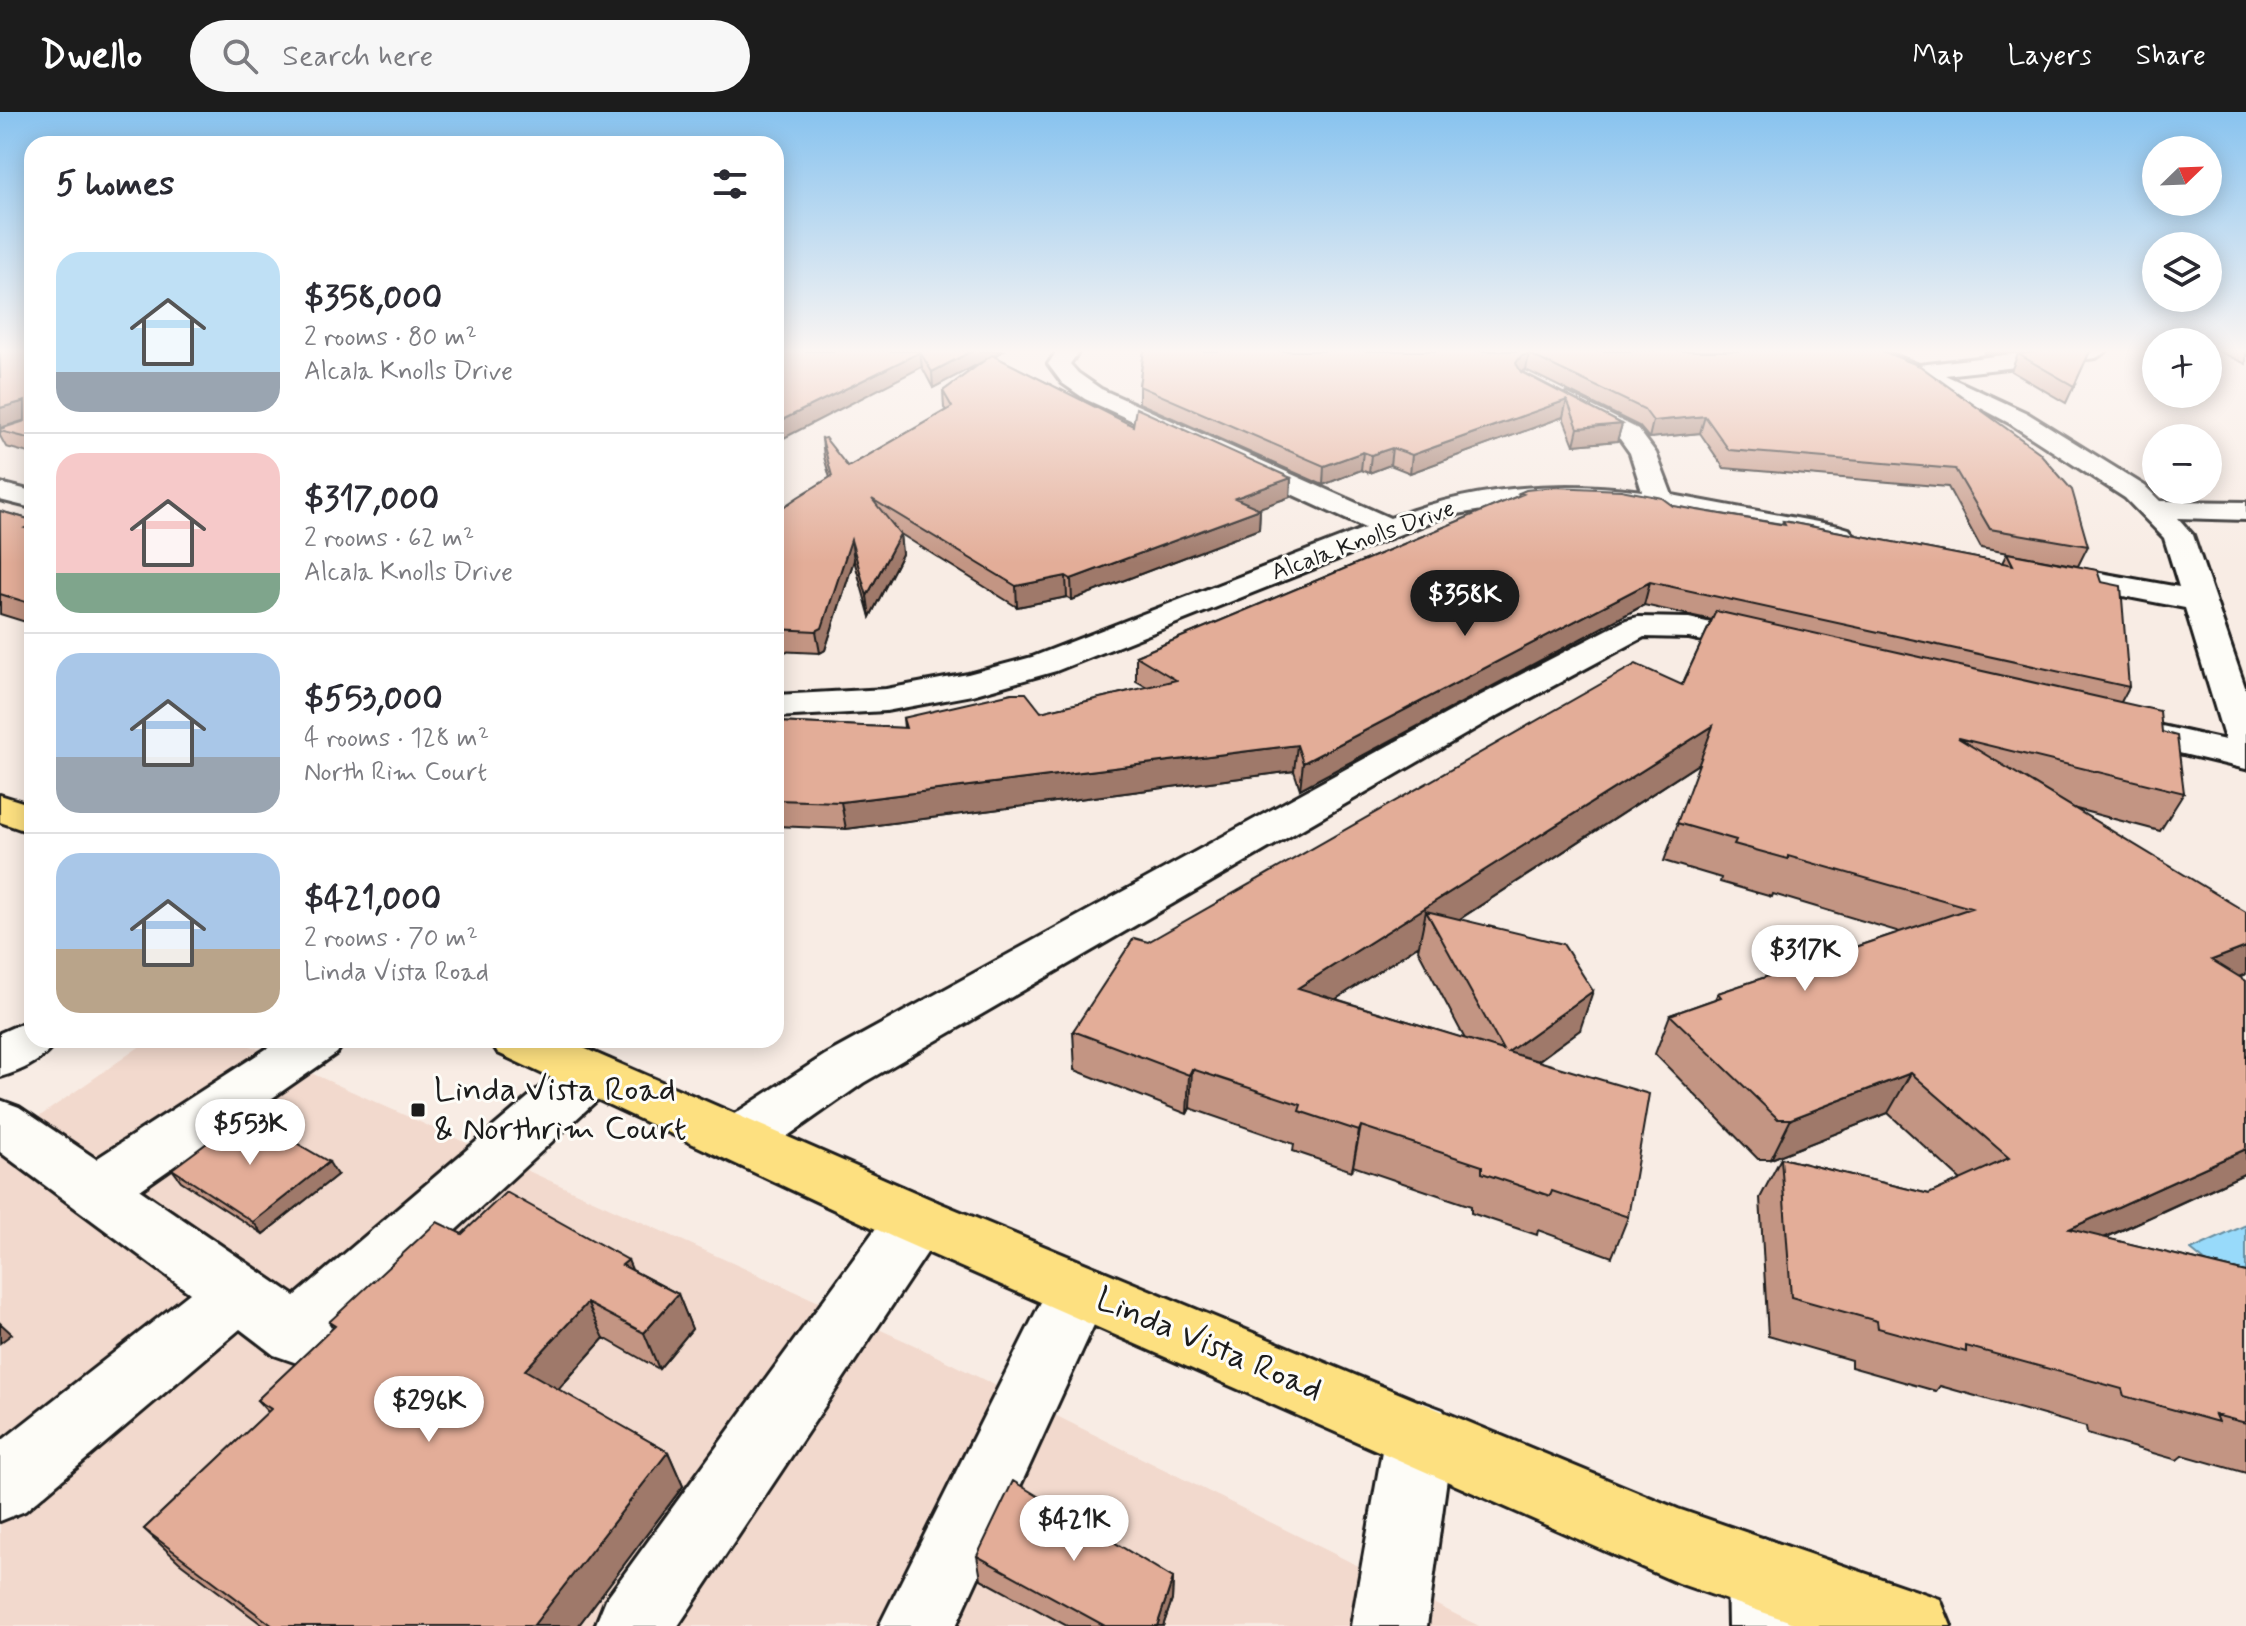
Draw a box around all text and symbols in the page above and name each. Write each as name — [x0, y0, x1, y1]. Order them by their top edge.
search box — [190, 20, 750, 92]
text: Dwello — [40, 32, 142, 81]
icon: search — [218, 34, 262, 78]
text: Search here — [282, 37, 433, 76]
text: Map — [1913, 38, 1964, 75]
text: Layers — [2008, 38, 2092, 75]
text: Share — [2136, 38, 2206, 75]
north arrow — [2142, 136, 2222, 216]
map controls — [2142, 136, 2222, 504]
text: 5 homes — [56, 162, 174, 207]
icon: filters — [708, 162, 752, 206]
button: layers — [2142, 232, 2222, 312]
text: $358,000 — [304, 276, 442, 321]
icon: home — [120, 284, 216, 380]
text: 2 rooms · 80 m² — [304, 321, 477, 355]
button: + — [2142, 328, 2222, 408]
text: Alcala Knolls Drive — [304, 355, 513, 389]
button: − — [2142, 424, 2222, 504]
text: $317,000 — [304, 477, 439, 522]
icon: home — [120, 485, 216, 581]
street label: Alcala Knolls Drive — [1267, 493, 1459, 589]
text: 2 rooms · 62 m² — [304, 522, 474, 556]
text: Alcala Knolls Drive — [304, 556, 513, 590]
pin: $358K — [1409, 570, 1521, 638]
text: $358K — [1428, 579, 1502, 613]
text: $553,000 — [304, 677, 443, 722]
icon: home — [120, 685, 216, 781]
text: 4 rooms · 128 m² — [304, 722, 489, 756]
text: North Rim Court — [304, 756, 487, 790]
text: $421,000 — [304, 877, 441, 922]
icon: home — [120, 885, 216, 981]
text: 2 rooms · 70 m² — [304, 922, 478, 956]
pin: $317K — [1749, 925, 1861, 993]
text: $317K — [1769, 934, 1841, 968]
text: Linda Vista Road — [304, 956, 489, 990]
place label: Linda Vista Road & Northrim Court — [434, 1068, 687, 1152]
pin: $553K — [194, 1099, 306, 1167]
marker: Linda Vista Road & Northrim Court — [409, 1101, 427, 1119]
text: $553K — [213, 1108, 287, 1142]
street label: Linda Vista Road — [1089, 1277, 1329, 1413]
pin: $296K — [373, 1376, 485, 1444]
text: $296K — [392, 1385, 466, 1419]
pin: $421K — [1018, 1495, 1130, 1563]
text: $421K — [1038, 1504, 1110, 1538]

